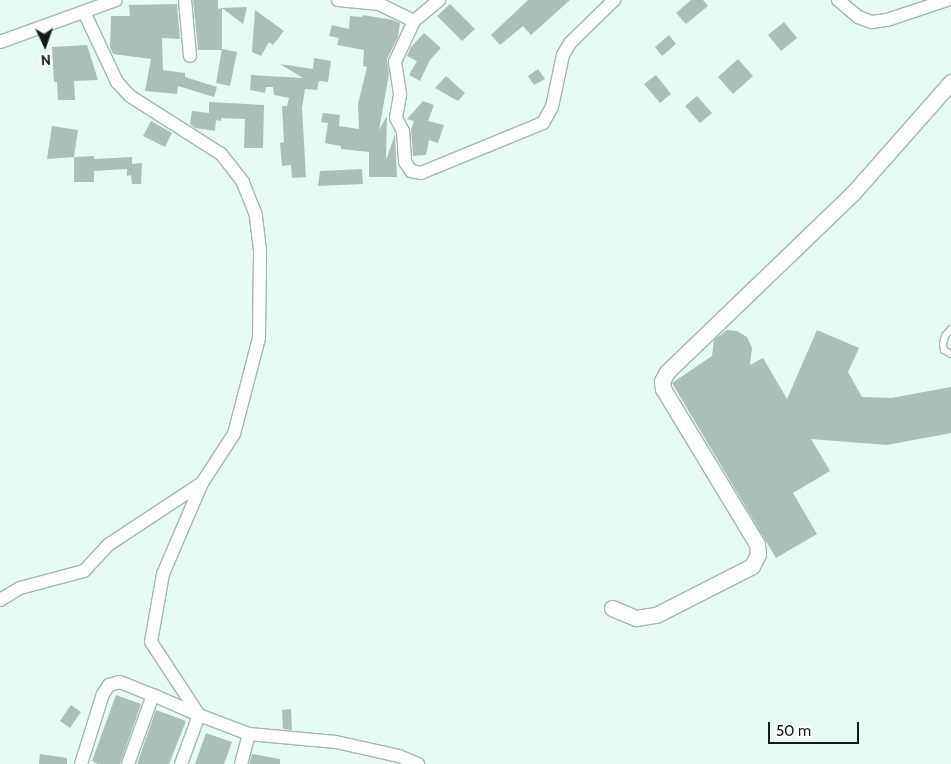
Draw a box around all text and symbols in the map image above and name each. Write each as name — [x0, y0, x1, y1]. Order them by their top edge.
north arrow — [20, 20, 70, 70]
text: N — [40, 51, 51, 69]
scale bar — [771, 712, 862, 744]
text: 50 m — [776, 722, 811, 740]

